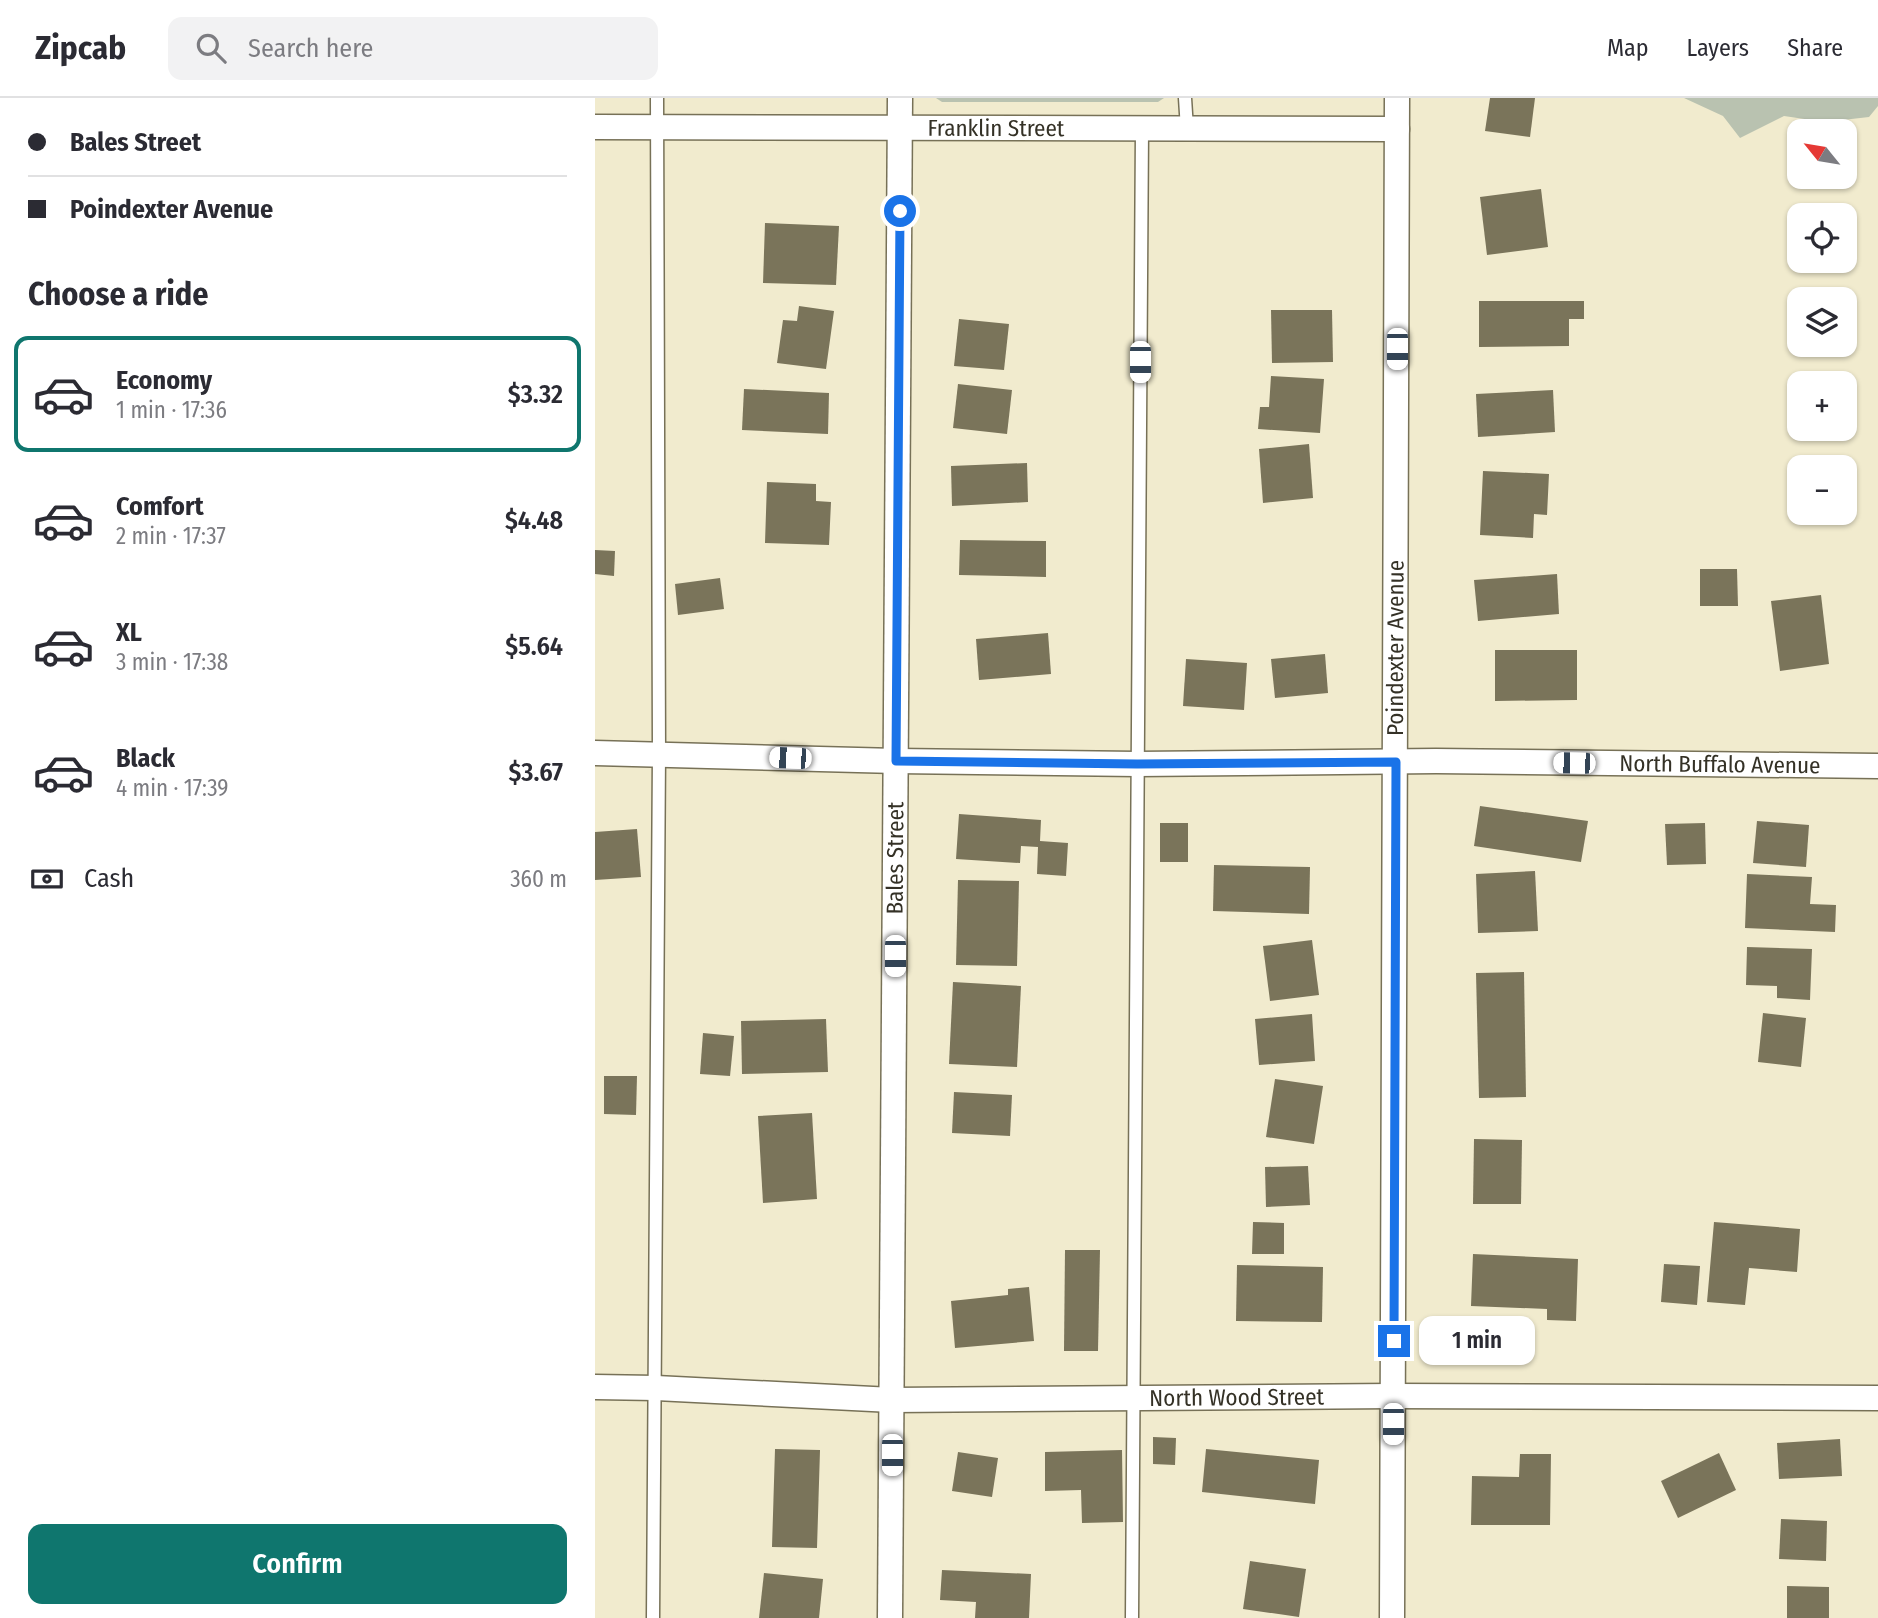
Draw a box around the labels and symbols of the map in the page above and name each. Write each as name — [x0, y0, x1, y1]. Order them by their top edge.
street label: Franklin Street — [928, 114, 1065, 142]
north arrow — [1787, 119, 1857, 189]
route start — [884, 195, 916, 227]
car — [1387, 328, 1408, 370]
car — [1130, 341, 1151, 383]
street label: Poindexter Avenue — [1381, 560, 1409, 736]
car — [769, 747, 812, 769]
street label: North Buffalo Avenue — [1619, 749, 1821, 779]
car — [1553, 752, 1596, 774]
street label: Bales Street — [881, 801, 909, 915]
car — [885, 935, 906, 977]
callout: 1 min — [1419, 1316, 1534, 1366]
route end — [1378, 1325, 1410, 1357]
street label: North Wood Street — [1149, 1383, 1325, 1412]
car — [1383, 1403, 1404, 1445]
car — [882, 1434, 903, 1476]

